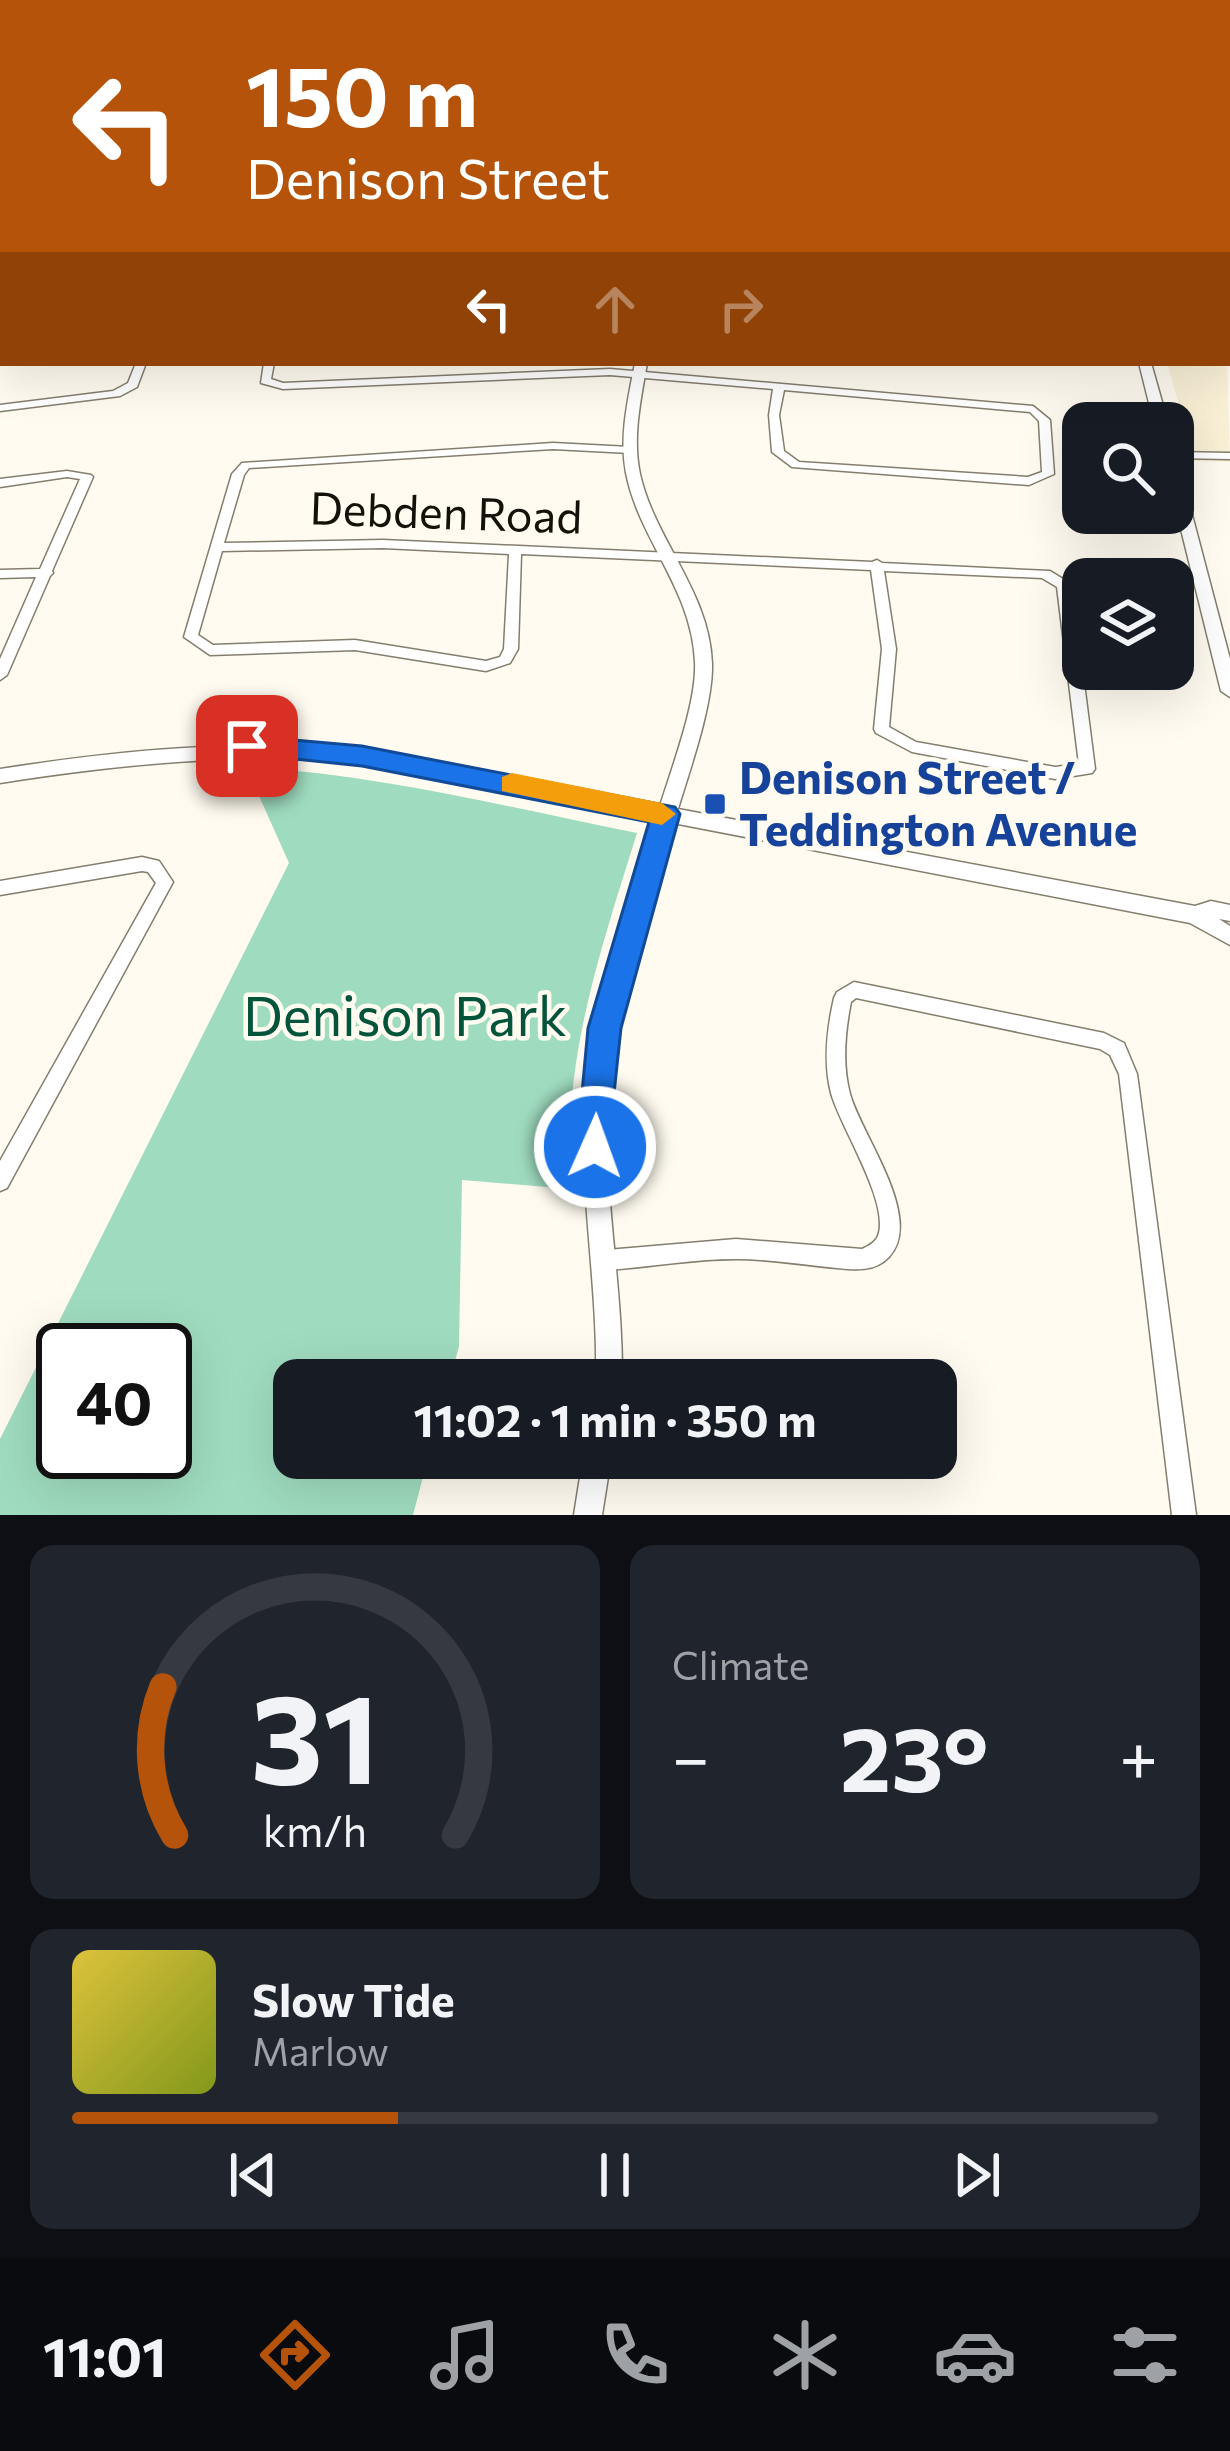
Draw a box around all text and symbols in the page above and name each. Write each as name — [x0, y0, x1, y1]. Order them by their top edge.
text: 150 m — [246, 42, 478, 144]
icon: left — [48, 48, 204, 204]
text: Denison Street — [246, 144, 610, 210]
icon: left — [456, 276, 522, 342]
icon: ahead — [582, 276, 648, 342]
icon: right — [708, 276, 774, 342]
map controls — [1062, 402, 1194, 690]
button: search — [1062, 402, 1194, 534]
street label: Debden Road — [309, 478, 583, 543]
button: layers — [1062, 558, 1194, 690]
pin — [196, 695, 298, 797]
icon: arrive — [214, 713, 280, 779]
place label: Denison Street / Teddington Avenue — [739, 748, 1137, 855]
marker: Denison Street / Teddington Avenue — [702, 791, 728, 817]
park label: Denison Park — [243, 981, 567, 1047]
position arrow — [532, 1084, 658, 1210]
speed limit sign: 40 — [36, 1323, 192, 1479]
text: 11:02 · 1 min · 350 m — [413, 1391, 817, 1446]
text: Climate — [672, 1640, 809, 1688]
text: 31 — [250, 1657, 380, 1810]
text: 23° — [840, 1700, 989, 1811]
text: − — [672, 1715, 710, 1796]
text: + — [1119, 1715, 1158, 1796]
text: km/h — [263, 1803, 367, 1856]
text: Slow Tide — [252, 1971, 455, 2026]
text: Marlow — [252, 2026, 389, 2074]
icon: previous — [220, 2142, 286, 2208]
icon: pause — [582, 2142, 648, 2208]
icon: next — [944, 2142, 1010, 2208]
icon: directions — [253, 2313, 337, 2397]
icon: music — [423, 2313, 507, 2397]
icon: phone — [593, 2313, 677, 2397]
icon: climate — [763, 2313, 847, 2397]
icon: car — [933, 2313, 1017, 2397]
icon: filters — [1103, 2313, 1187, 2397]
text: 11:01 — [43, 2322, 167, 2388]

